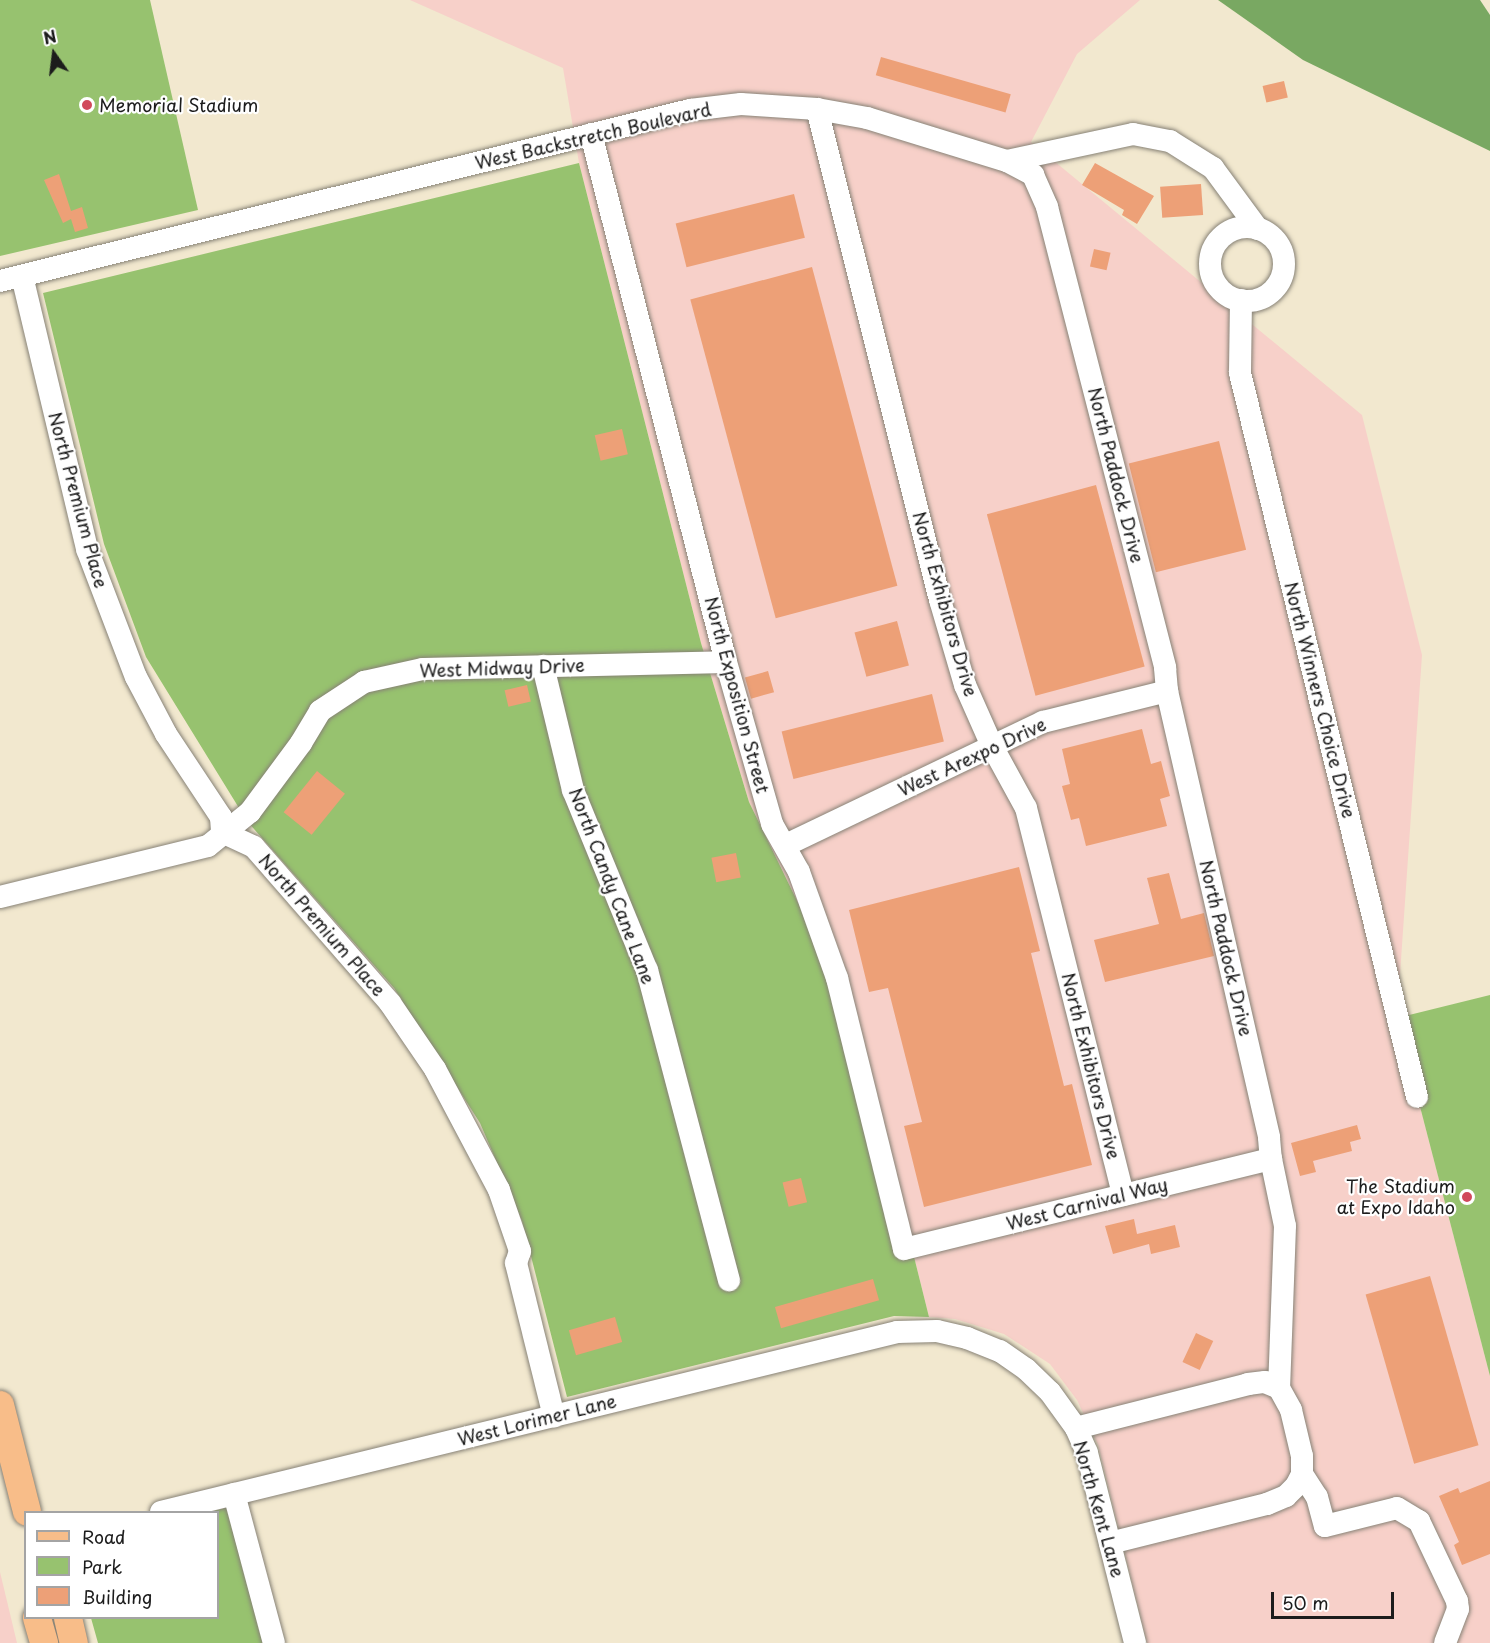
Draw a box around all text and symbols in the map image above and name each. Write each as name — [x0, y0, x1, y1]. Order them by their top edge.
text: N — [41, 23, 59, 50]
north arrow — [24, 24, 84, 84]
place label: Memorial Stadium — [99, 94, 260, 116]
marker: Memorial Stadium — [80, 98, 94, 112]
street label: West Backstretch Boulevard — [472, 98, 714, 174]
street label: North Paddock Drive — [1084, 386, 1148, 564]
street label: North Premium Place — [44, 408, 112, 592]
street label: North Exhibitors Drive — [908, 508, 982, 700]
street label: North Winners Choice Drive — [1280, 579, 1360, 821]
street label: North Exposition Street — [700, 594, 774, 796]
street label: West Midway Drive — [418, 654, 586, 682]
street label: West Arexpo Drive — [894, 713, 1050, 801]
street label: North Candy Cane Lane — [564, 783, 660, 989]
street label: North Premium Place — [254, 849, 390, 1001]
street label: North Paddock Drive — [1195, 859, 1257, 1037]
street label: North Exhibitors Drive — [1057, 969, 1125, 1163]
street label: West Carnival Way — [1004, 1173, 1170, 1235]
place label: The Stadium at Expo Idaho — [1336, 1176, 1455, 1218]
marker: The Stadium at Expo Idaho — [1460, 1190, 1474, 1204]
street label: West Lorimer Lane — [456, 1390, 618, 1450]
street label: North Kent Lane — [1069, 1437, 1129, 1581]
legend — [24, 1511, 219, 1619]
text: Road — [82, 1523, 126, 1550]
text: Park — [82, 1553, 122, 1580]
scale bar — [1274, 1580, 1397, 1618]
text: Building — [82, 1583, 152, 1610]
text: 50 m — [1282, 1589, 1329, 1616]

